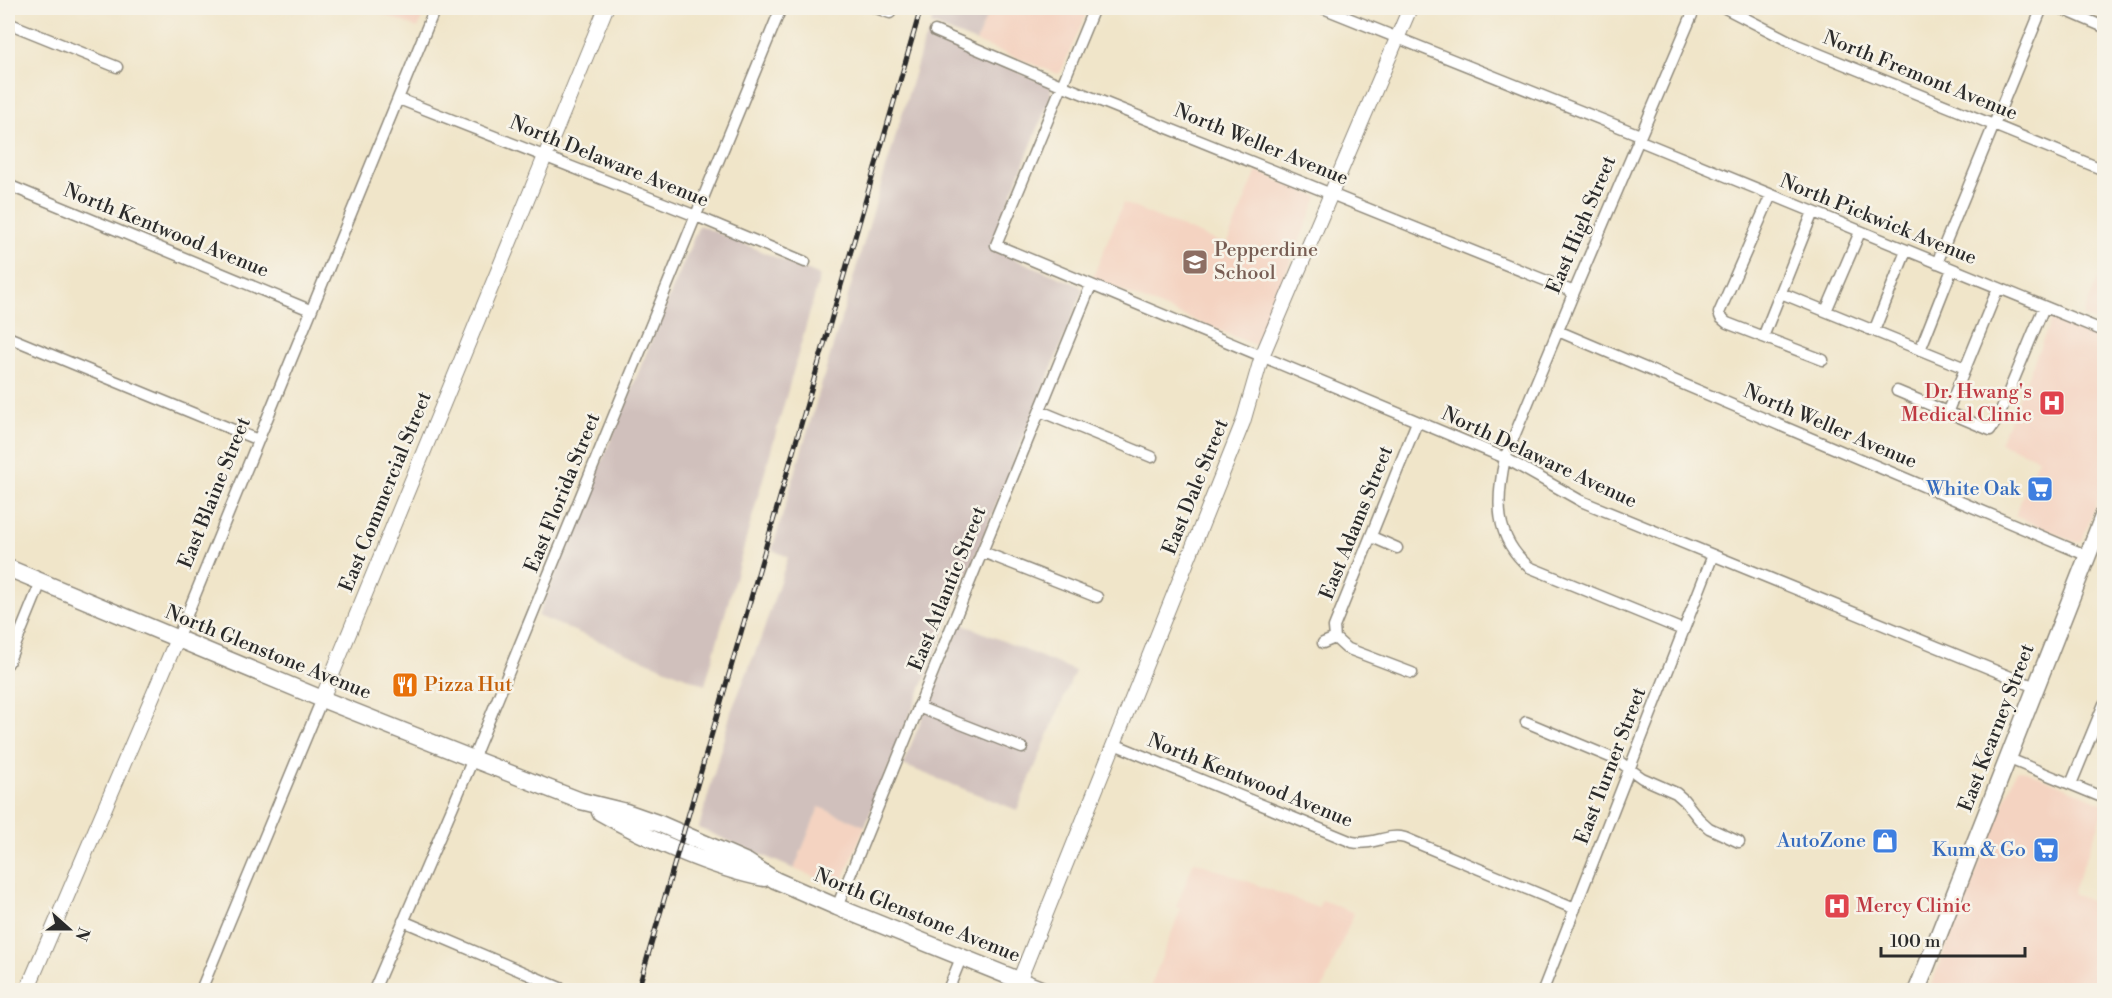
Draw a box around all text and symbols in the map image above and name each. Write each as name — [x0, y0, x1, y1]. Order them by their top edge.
street label: North Fremont Avenue — [1819, 25, 2021, 127]
street label: North Weller Avenue — [1170, 99, 1352, 191]
street label: North Delaware Avenue — [506, 111, 712, 213]
street label: East High Street — [1542, 152, 1622, 298]
street label: North Pickwick Avenue — [1776, 169, 1980, 271]
street label: North Kentwood Avenue — [60, 178, 272, 284]
place label: Pepperdine School — [1214, 238, 1318, 286]
school or university icon: Pepperdine School — [1180, 247, 1210, 277]
street label: North Weller Avenue — [1739, 379, 1921, 475]
place label: Dr. Hwang's Medical Clinic — [1901, 380, 2032, 428]
street label: East Commercial Street — [334, 388, 438, 596]
hospital icon: Dr. Hwang's Medical Clinic — [2037, 388, 2067, 418]
street label: North Delaware Avenue — [1437, 402, 1641, 514]
street label: East Florida Street — [520, 410, 606, 576]
street label: East Blaine Street — [173, 414, 257, 572]
street label: East Dale Street — [1157, 415, 1235, 559]
street label: East Adams Street — [1315, 442, 1399, 604]
supermarket icon: White Oak — [2025, 474, 2055, 504]
place label: White Oak — [1925, 477, 2022, 502]
street label: East Atlantic Street — [904, 503, 992, 675]
street label: North Glenstone Avenue — [161, 600, 375, 706]
street label: East Kearney Street — [1953, 641, 2041, 815]
restaurant icon: Pizza Hut — [390, 670, 420, 700]
place label: Pizza Hut — [424, 673, 512, 698]
street label: East Turner Street — [1570, 684, 1652, 848]
street label: North Kentwood Avenue — [1144, 728, 1356, 834]
shop icon: AutoZone — [1870, 826, 1900, 856]
place label: AutoZone — [1776, 829, 1866, 854]
supermarket icon: Kum & Go — [2031, 835, 2061, 865]
place label: Kum & Go — [1932, 838, 2026, 863]
street label: North Glenstone Avenue — [810, 863, 1024, 969]
hospital icon: Mercy Clinic — [1822, 891, 1852, 921]
place label: Mercy Clinic — [1856, 894, 1971, 919]
north arrow — [39, 899, 99, 959]
scale bar — [1881, 920, 2025, 958]
text: N — [70, 925, 94, 944]
text: 100 m — [1890, 930, 1941, 953]

